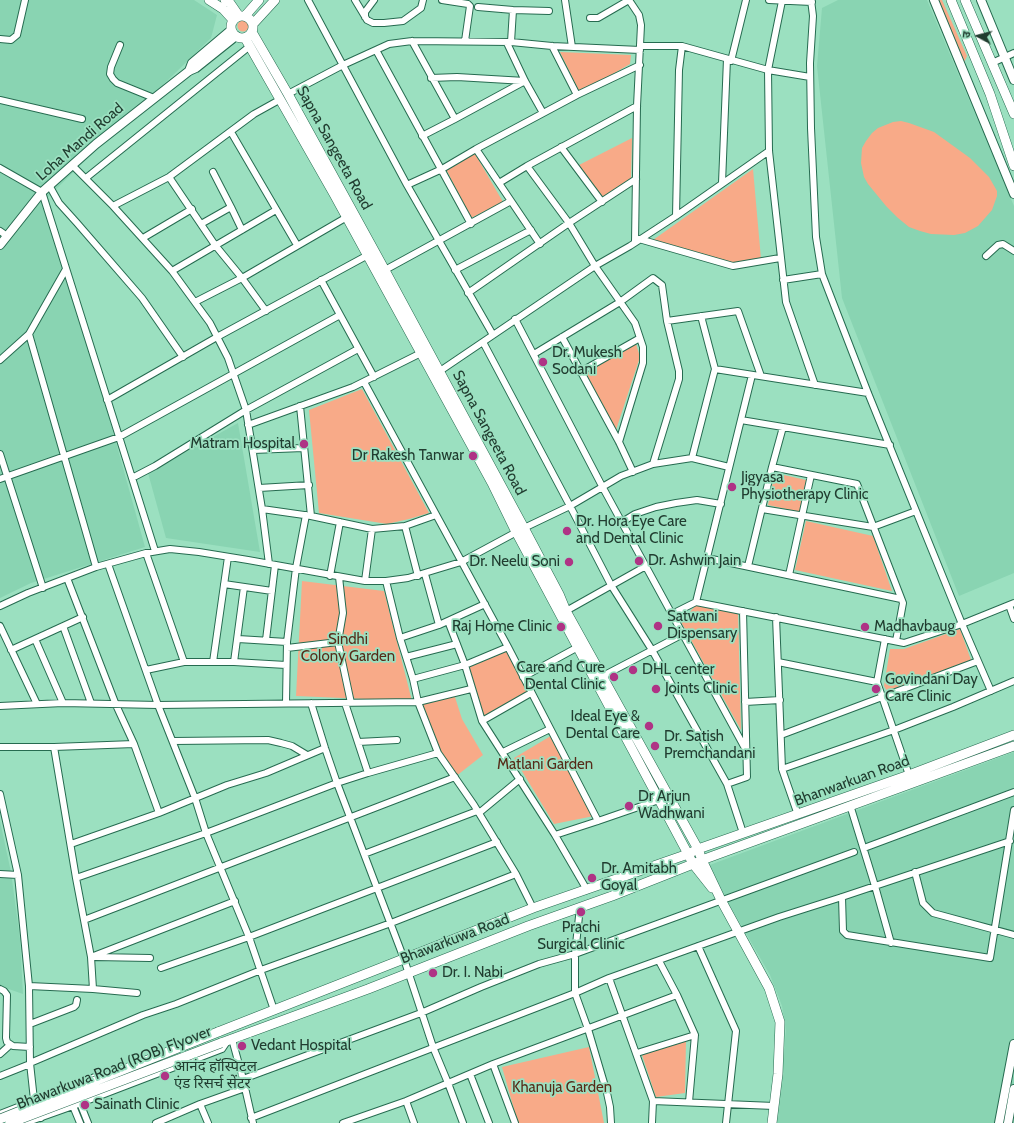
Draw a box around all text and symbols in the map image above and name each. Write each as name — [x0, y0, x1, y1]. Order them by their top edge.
north arrow — [958, 16, 998, 56]
text: उ — [959, 30, 973, 39]
street label: Sapna Sangeeta Road — [293, 83, 375, 213]
street label: Loha Mandi Road — [33, 99, 127, 185]
place label: Dr. Mukesh Sodani — [552, 344, 622, 379]
marker: Dr. Mukesh Sodani — [537, 356, 549, 368]
street label: Sapna Sangeeta Road — [449, 368, 529, 498]
place label: Matram Hospital — [190, 435, 295, 453]
marker: Matram Hospital — [298, 438, 310, 450]
place label: Dr Rakesh Tanwar — [352, 447, 464, 465]
marker: Dr Rakesh Tanwar — [467, 450, 479, 462]
place label: Jigyasa Physiotherapy Clinic — [741, 469, 869, 504]
marker: Jigyasa Physiotherapy Clinic — [726, 481, 738, 493]
place label: Dr. Hora Eye Care and Dental Clinic — [576, 513, 687, 548]
marker: Dr. Hora Eye Care and Dental Clinic — [561, 525, 573, 537]
place label: Dr. Ashwin Jain — [648, 552, 741, 570]
place label: Dr. Neelu Soni — [469, 553, 560, 571]
marker: Dr. Ashwin Jain — [633, 555, 645, 567]
marker: Dr. Neelu Soni — [563, 556, 575, 568]
place label: Satwani Dispensary — [667, 608, 737, 643]
place label: Raj Home Clinic — [452, 618, 552, 636]
place label: Madhavbaug — [874, 618, 955, 636]
marker: Satwani Dispensary — [652, 620, 664, 632]
marker: Raj Home Clinic — [555, 621, 567, 633]
marker: Madhavbaug — [859, 621, 871, 633]
park label: Sindhi Colony Garden — [301, 631, 395, 666]
place label: Care and Cure Dental Clinic — [517, 659, 605, 694]
place label: DHL center — [642, 661, 714, 679]
marker: DHL center — [627, 664, 639, 676]
marker: Care and Cure Dental Clinic — [608, 671, 620, 683]
place label: Govindani Day Care Clinic — [885, 671, 978, 706]
place label: Joints Clinic — [665, 680, 737, 698]
marker: Joints Clinic — [650, 683, 662, 695]
marker: Govindani Day Care Clinic — [870, 683, 882, 695]
place label: Ideal Eye & Dental Care — [565, 708, 640, 743]
marker: Ideal Eye & Dental Care — [643, 720, 655, 732]
place label: Dr. Satish Premchandani — [664, 728, 755, 763]
marker: Dr. Satish Premchandani — [649, 740, 661, 752]
street label: Bhanwarkuan Road — [792, 752, 912, 810]
park label: Matlani Garden — [497, 756, 593, 774]
place label: Dr Arjun Wadhwani — [638, 788, 705, 823]
marker: Dr Arjun Wadhwani — [623, 800, 635, 812]
place label: Dr. Amitabh Goyal — [601, 860, 677, 895]
marker: Dr. Amitabh Goyal — [586, 872, 598, 884]
marker: Prachi Surgical Clinic — [575, 906, 587, 918]
street label: Bhawarkuwa Road — [398, 910, 512, 968]
place label: Prachi Surgical Clinic — [537, 919, 625, 954]
place label: Dr. I. Nabi — [442, 964, 503, 982]
marker: Dr. I. Nabi — [427, 967, 439, 979]
street label: Bhawarkuwa Road (ROB) Flyover — [14, 1023, 214, 1113]
place label: Vedant Hospital — [251, 1037, 351, 1055]
marker: Vedant Hospital — [236, 1040, 248, 1052]
place label: आनंद हॉस्पिटल एंड रिसर्च सेंटर — [174, 1058, 257, 1093]
marker: आनंद हॉस्पिटल एंड रिसर्च सेंटर — [159, 1070, 171, 1082]
park label: Khanuja Garden — [512, 1079, 612, 1097]
place label: Sainath Clinic — [94, 1096, 179, 1114]
marker: Sainath Clinic — [79, 1099, 91, 1111]

